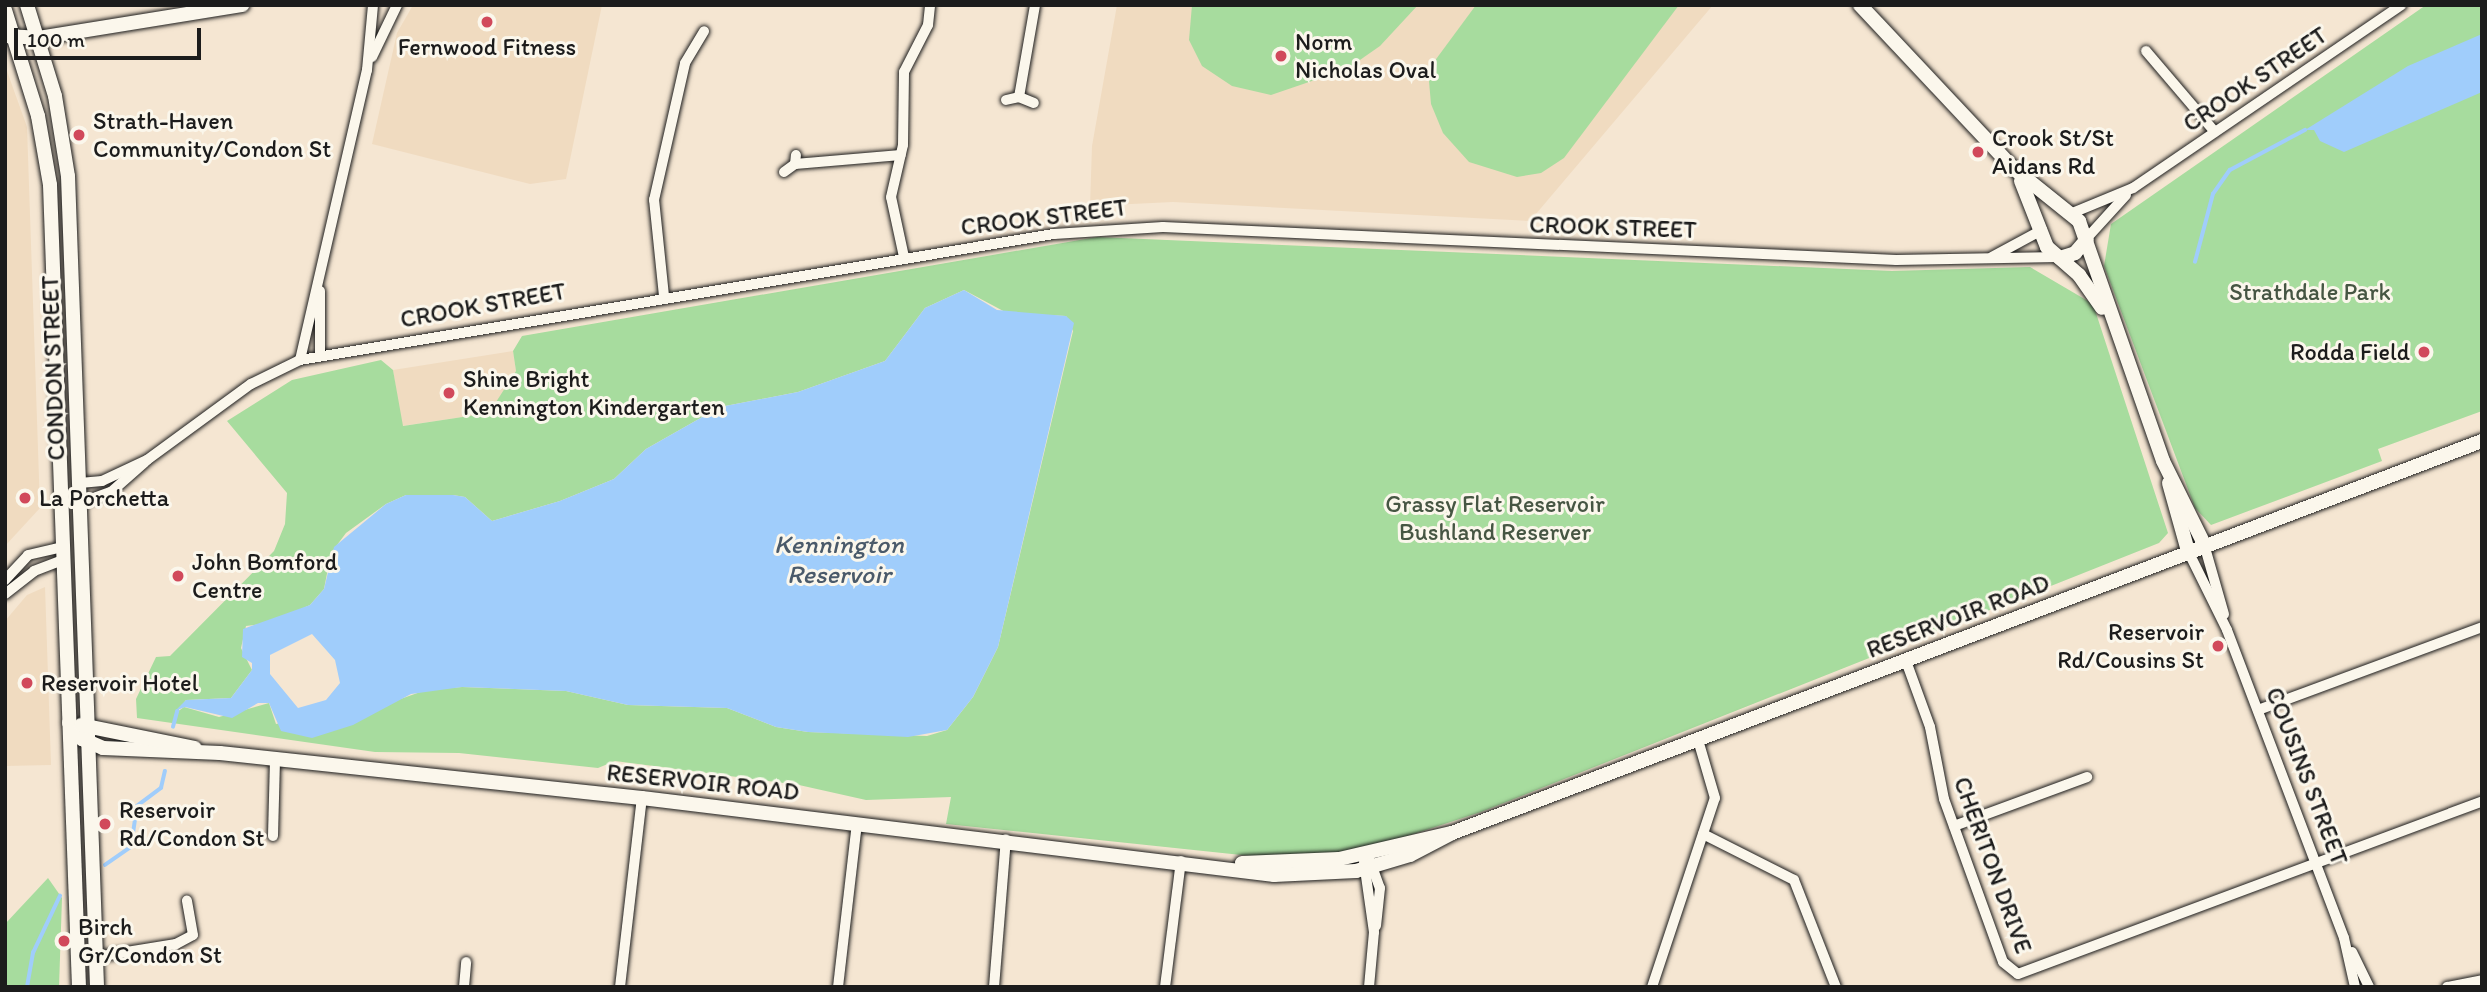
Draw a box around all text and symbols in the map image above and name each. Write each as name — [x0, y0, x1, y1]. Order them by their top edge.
scale bar — [18, 14, 205, 58]
marker: Fernwood Fitness — [479, 14, 495, 30]
street label: CROOK STREET — [2177, 20, 2333, 138]
text: 100 m — [27, 27, 85, 52]
place label: Norm Nicholas Oval — [1295, 28, 1436, 84]
place label: Fernwood Fitness — [398, 33, 576, 61]
marker: Norm Nicholas Oval — [1273, 48, 1289, 64]
place label: Strath-Haven Community/Condon St — [93, 107, 331, 163]
place label: Crook St/St Aidans Rd — [1992, 124, 2114, 180]
marker: Strath-Haven Community/Condon St — [71, 127, 87, 143]
marker: Crook St/St Aidans Rd — [1970, 144, 1986, 160]
street label: CROOK STREET — [959, 192, 1129, 242]
street label: CROOK STREET — [1529, 210, 1697, 244]
street label: CONDON STREET — [35, 275, 71, 461]
street label: CROOK STREET — [398, 276, 568, 334]
park label: Strathdale Park — [2229, 278, 2391, 306]
place label: Rodda Field — [2291, 338, 2410, 366]
marker: Rodda Field — [2416, 344, 2432, 360]
place label: Shine Bright Kennington Kindergarten — [463, 365, 725, 421]
marker: Shine Bright Kennington Kindergarten — [441, 385, 457, 401]
place label: La Porchetta — [39, 484, 168, 512]
marker: La Porchetta — [17, 490, 33, 506]
park label: Grassy Flat Reservoir Bushland Reserver — [1386, 490, 1604, 546]
water label: Kennington Reservoir — [774, 529, 904, 590]
place label: John Bomford Centre — [192, 548, 339, 604]
marker: John Bomford Centre — [170, 568, 186, 584]
street label: RESERVOIR ROAD — [1863, 568, 2053, 664]
place label: Reservoir Rd/Cousins St — [2057, 618, 2204, 674]
marker: Reservoir Rd/Cousins St — [2210, 638, 2226, 654]
place label: Reservoir Hotel — [41, 669, 198, 697]
marker: Reservoir Hotel — [19, 675, 35, 691]
street label: COUSINS STREET — [2260, 683, 2354, 869]
street label: RESERVOIR ROAD — [606, 758, 800, 806]
street label: CHERITON DRIVE — [1948, 773, 2038, 957]
place label: Reservoir Rd/Condon St — [119, 796, 265, 852]
marker: Reservoir Rd/Condon St — [97, 816, 113, 832]
place label: Birch Gr/Condon St — [78, 913, 222, 969]
marker: Birch Gr/Condon St — [56, 933, 72, 949]

